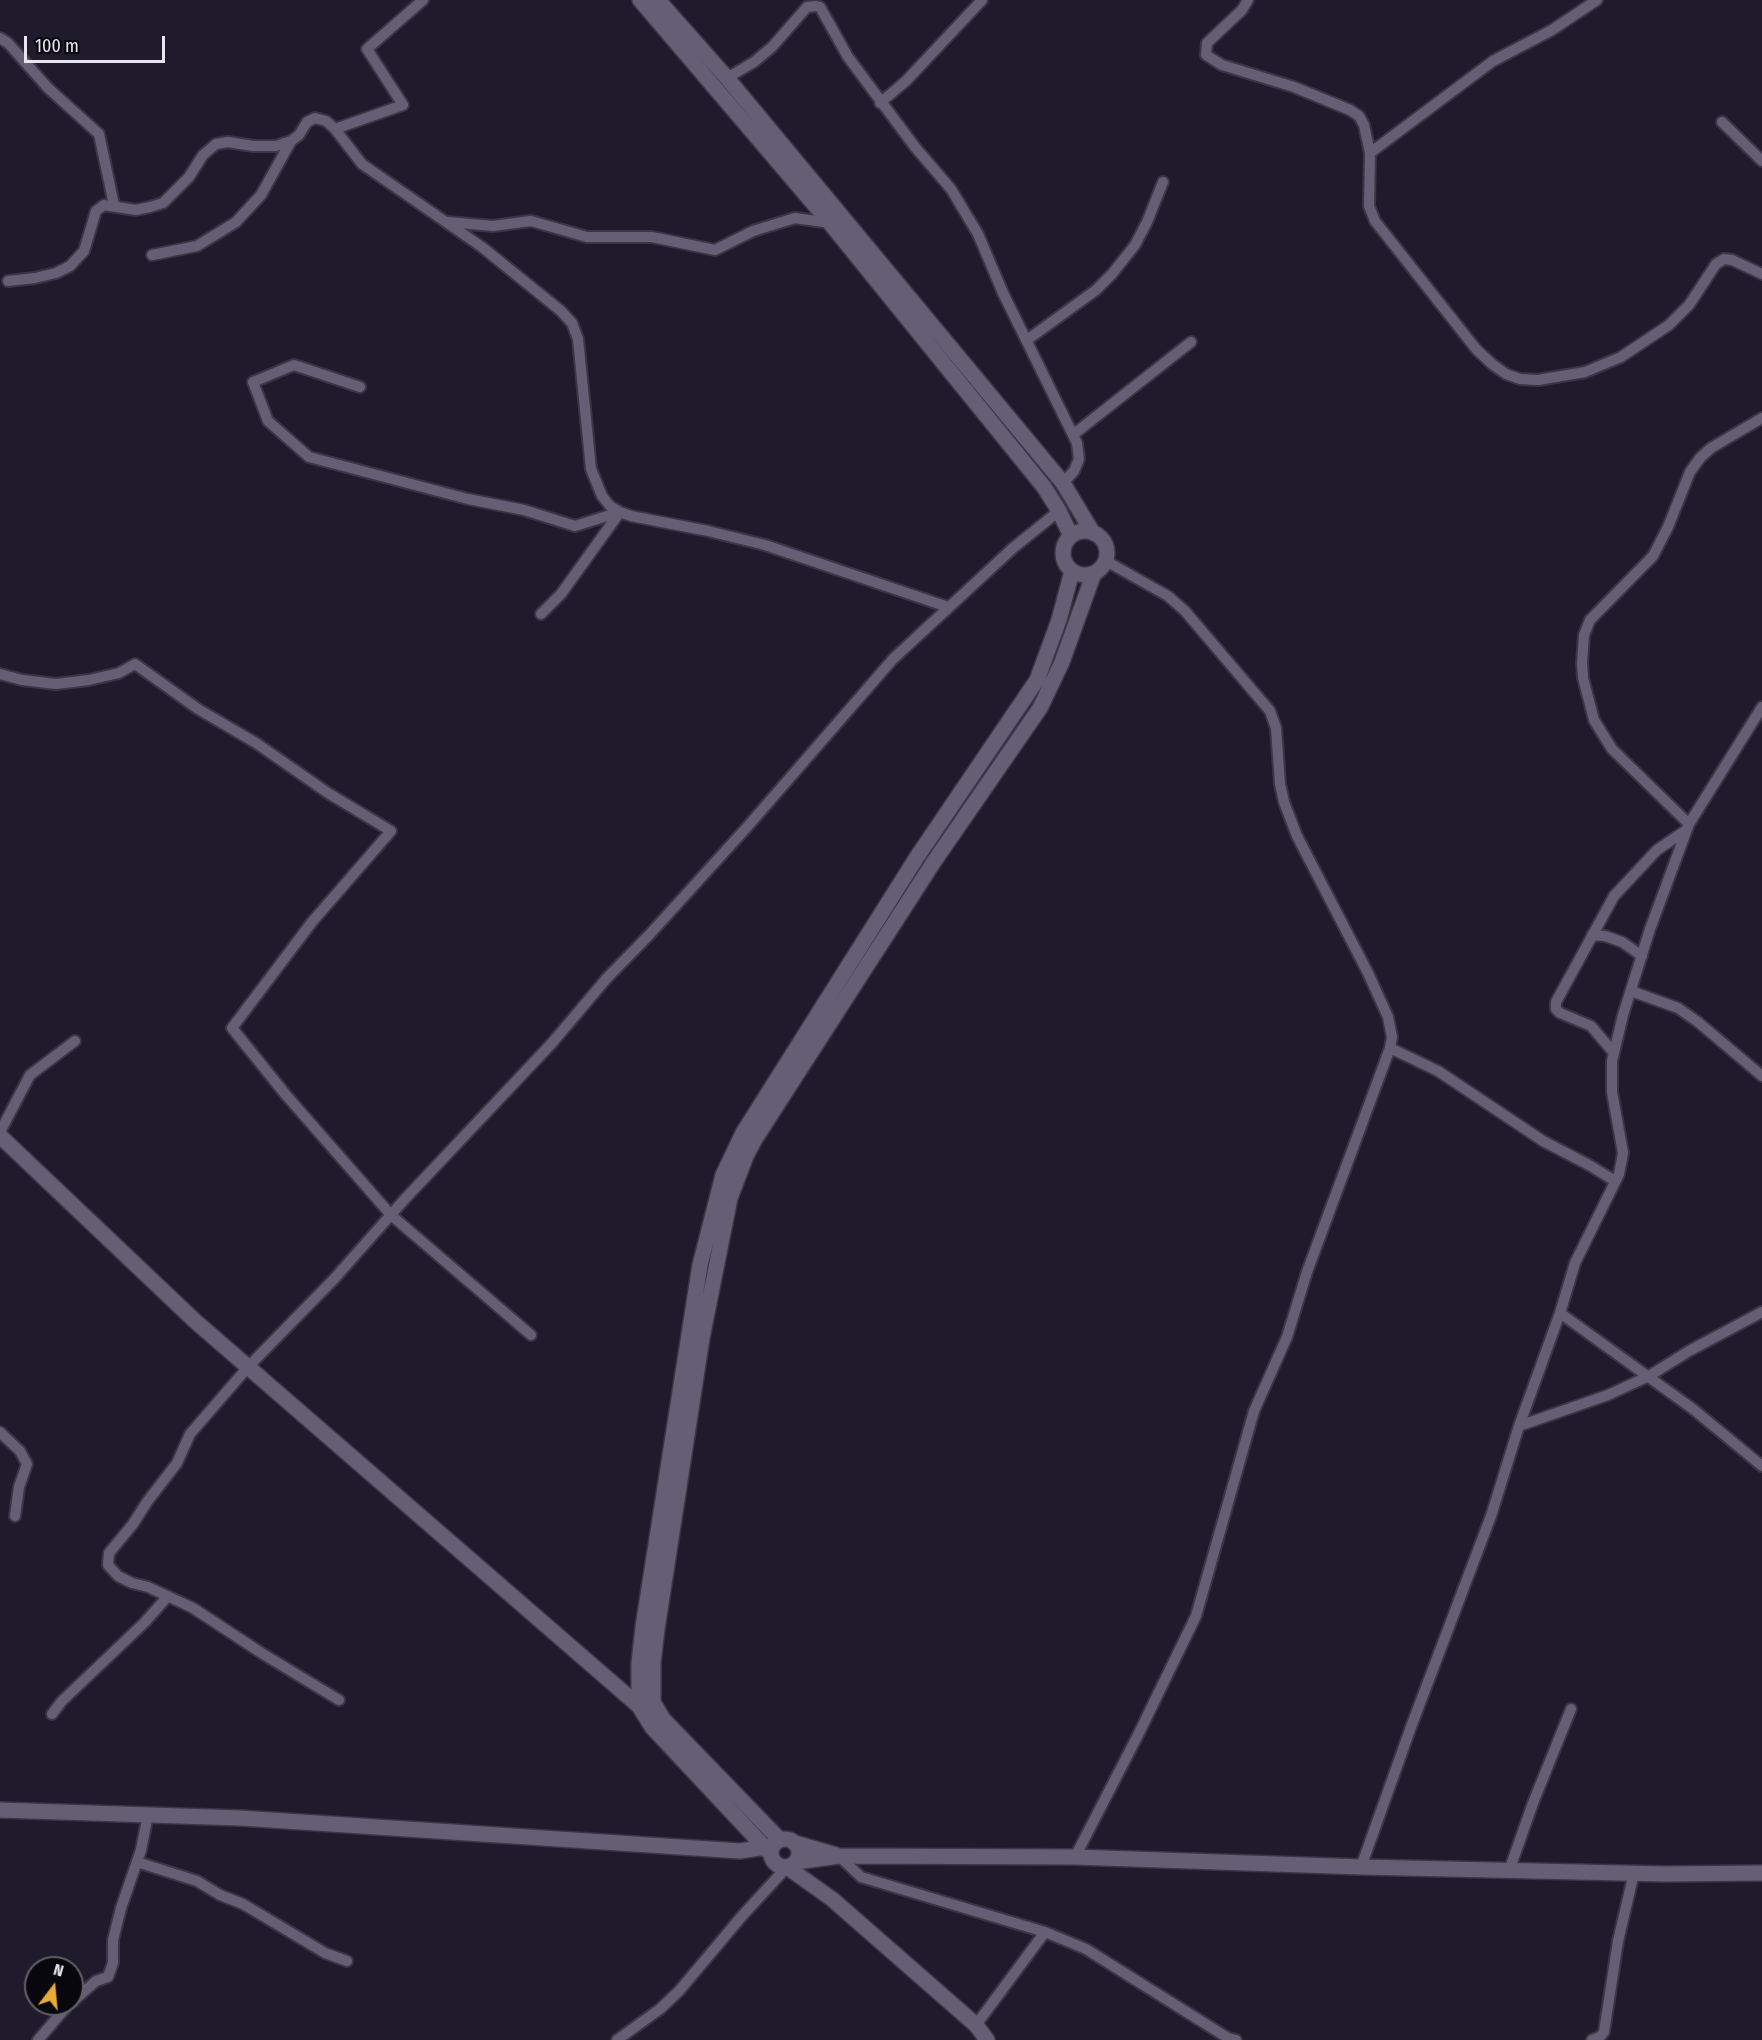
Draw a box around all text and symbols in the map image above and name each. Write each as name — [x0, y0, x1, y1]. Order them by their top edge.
scale bar — [27, 24, 168, 62]
text: 100 m — [35, 35, 79, 57]
north arrow — [24, 1956, 84, 2016]
text: N — [51, 1960, 66, 1981]

